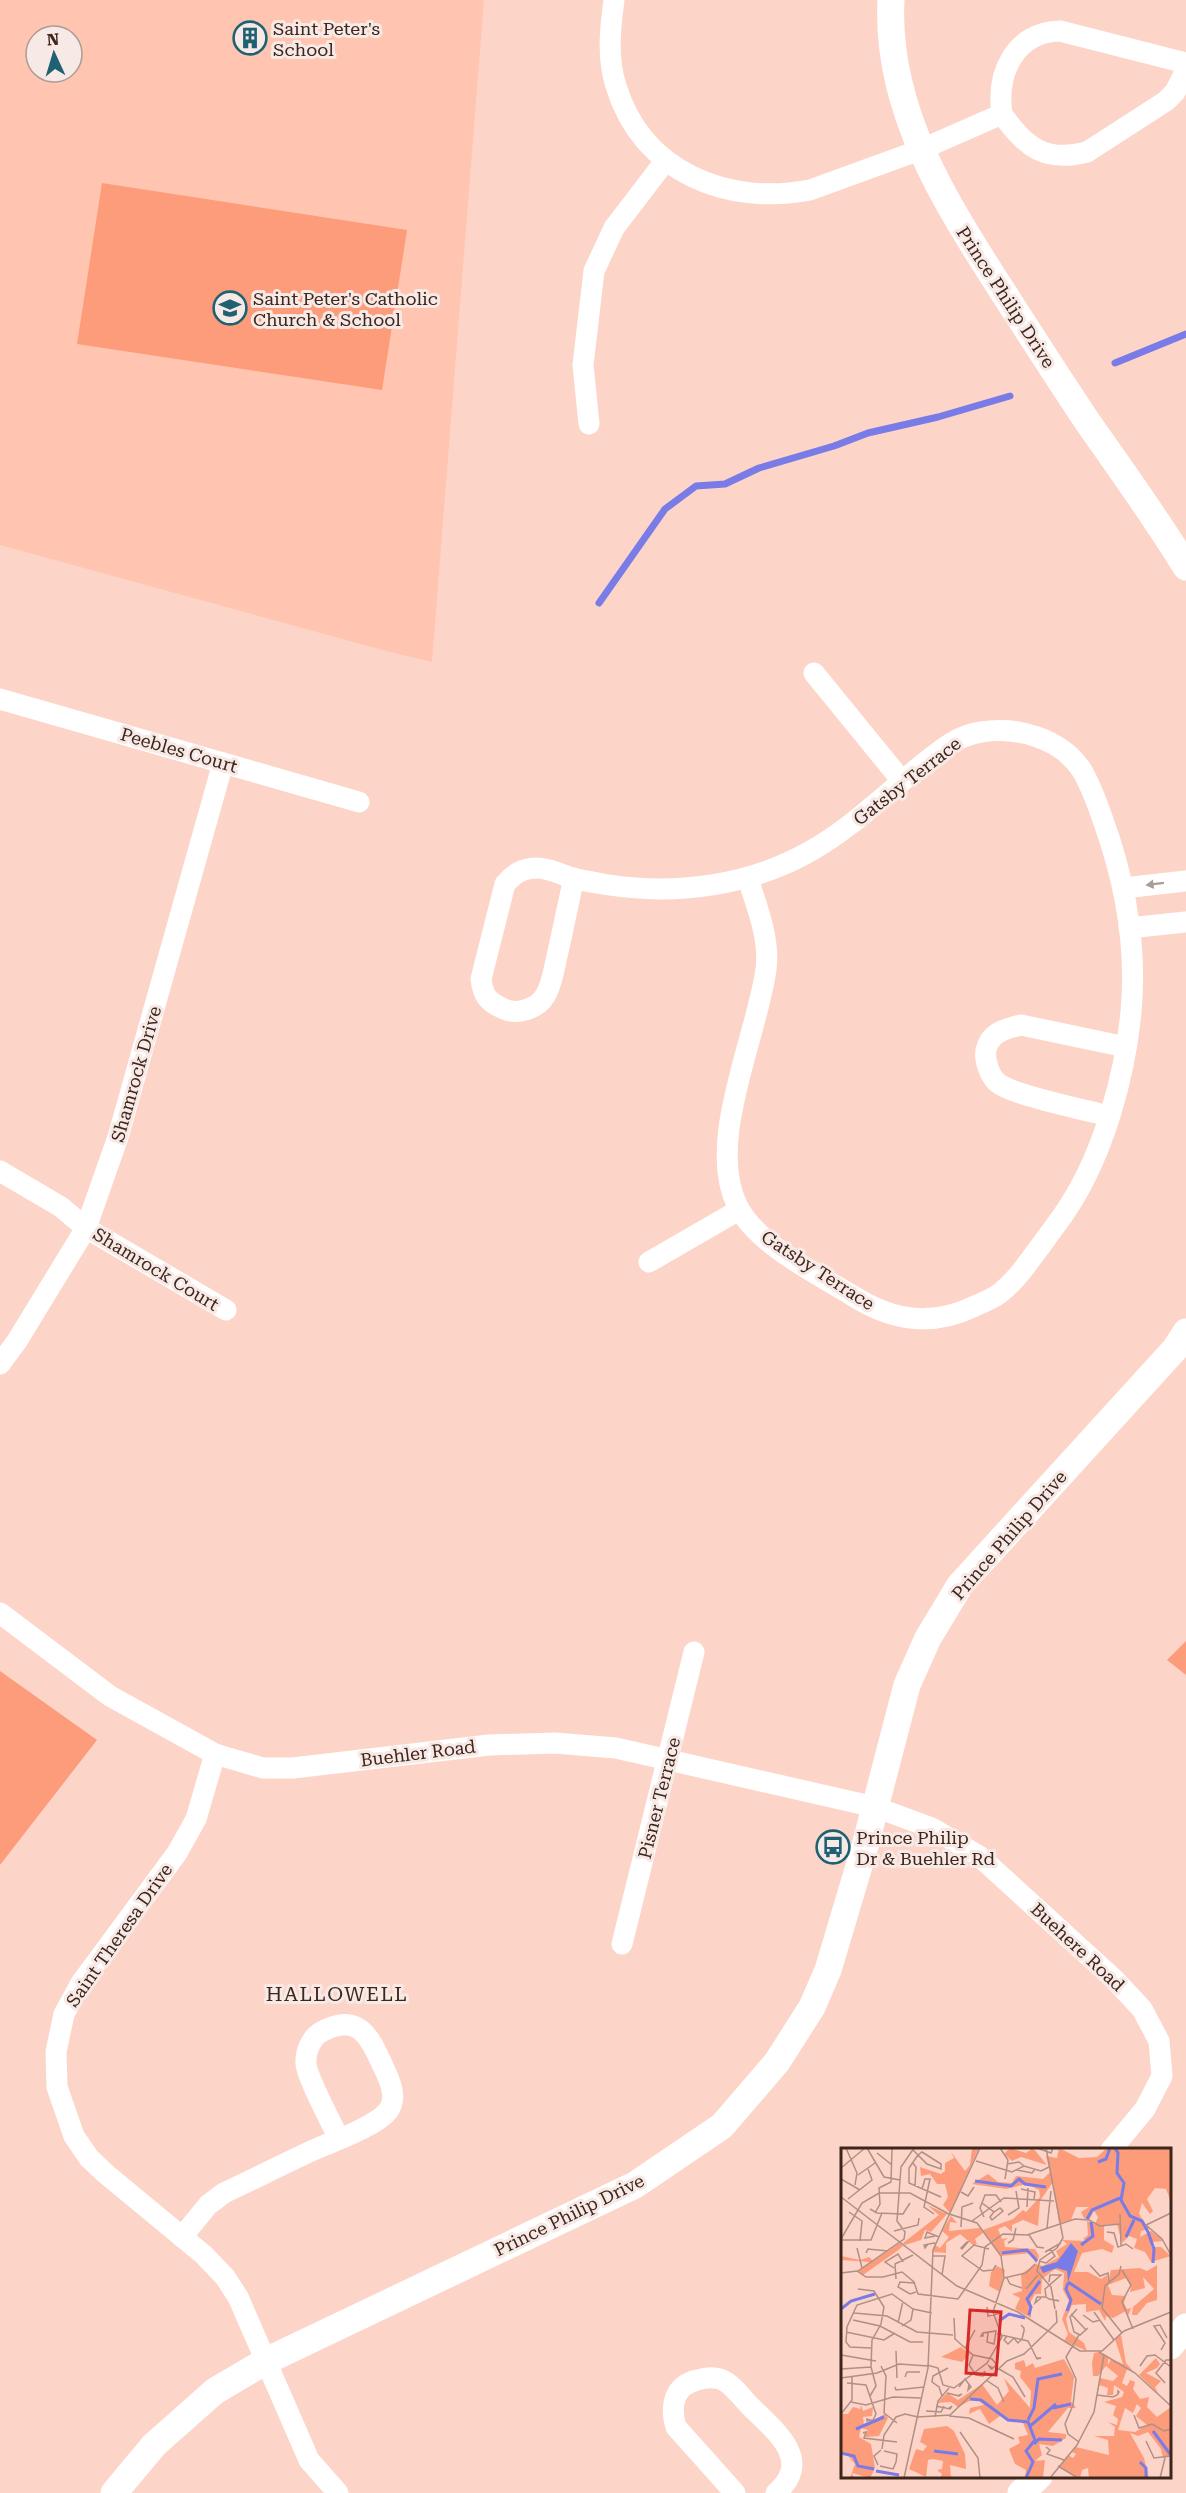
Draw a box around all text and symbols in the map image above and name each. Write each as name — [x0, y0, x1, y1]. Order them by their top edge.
place label: Saint Peter's School — [273, 18, 380, 60]
building icon: Saint Peter's School — [232, 20, 268, 56]
north arrow — [24, 24, 84, 84]
text: N — [46, 30, 60, 49]
street label: Prince Philip Drive — [952, 222, 1060, 372]
place label: Saint Peter's Catholic Church & School — [253, 288, 438, 330]
school or university icon: Saint Peter's Catholic Church & School — [212, 290, 248, 326]
street label: Peebles Court — [118, 723, 240, 777]
street label: Gatsby Terrace — [849, 733, 965, 829]
one-way arrow — [1145, 880, 1164, 889]
street label: Shamrock Drive — [107, 1004, 165, 1144]
street label: Shamrock Court — [89, 1223, 223, 1315]
street label: Gatsby Terrace — [758, 1226, 879, 1314]
street label: Prince Philip Drive — [947, 1466, 1071, 1604]
street label: Buehler Road — [359, 1735, 477, 1770]
street label: Pisner Terrace — [634, 1735, 684, 1861]
place label: Prince Philip Dr & Buehler Rd — [856, 1827, 996, 1869]
bus stop icon: Prince Philip Dr & Buehler Rd — [815, 1829, 851, 1865]
street label: Saint Theresa Drive — [62, 1859, 176, 2011]
street label: Buehere Road — [1027, 1898, 1129, 1996]
district label: HALLOWELL — [266, 1982, 408, 2006]
inset map — [841, 2148, 1171, 2478]
street label: Prince Philip Drive — [491, 2169, 648, 2260]

